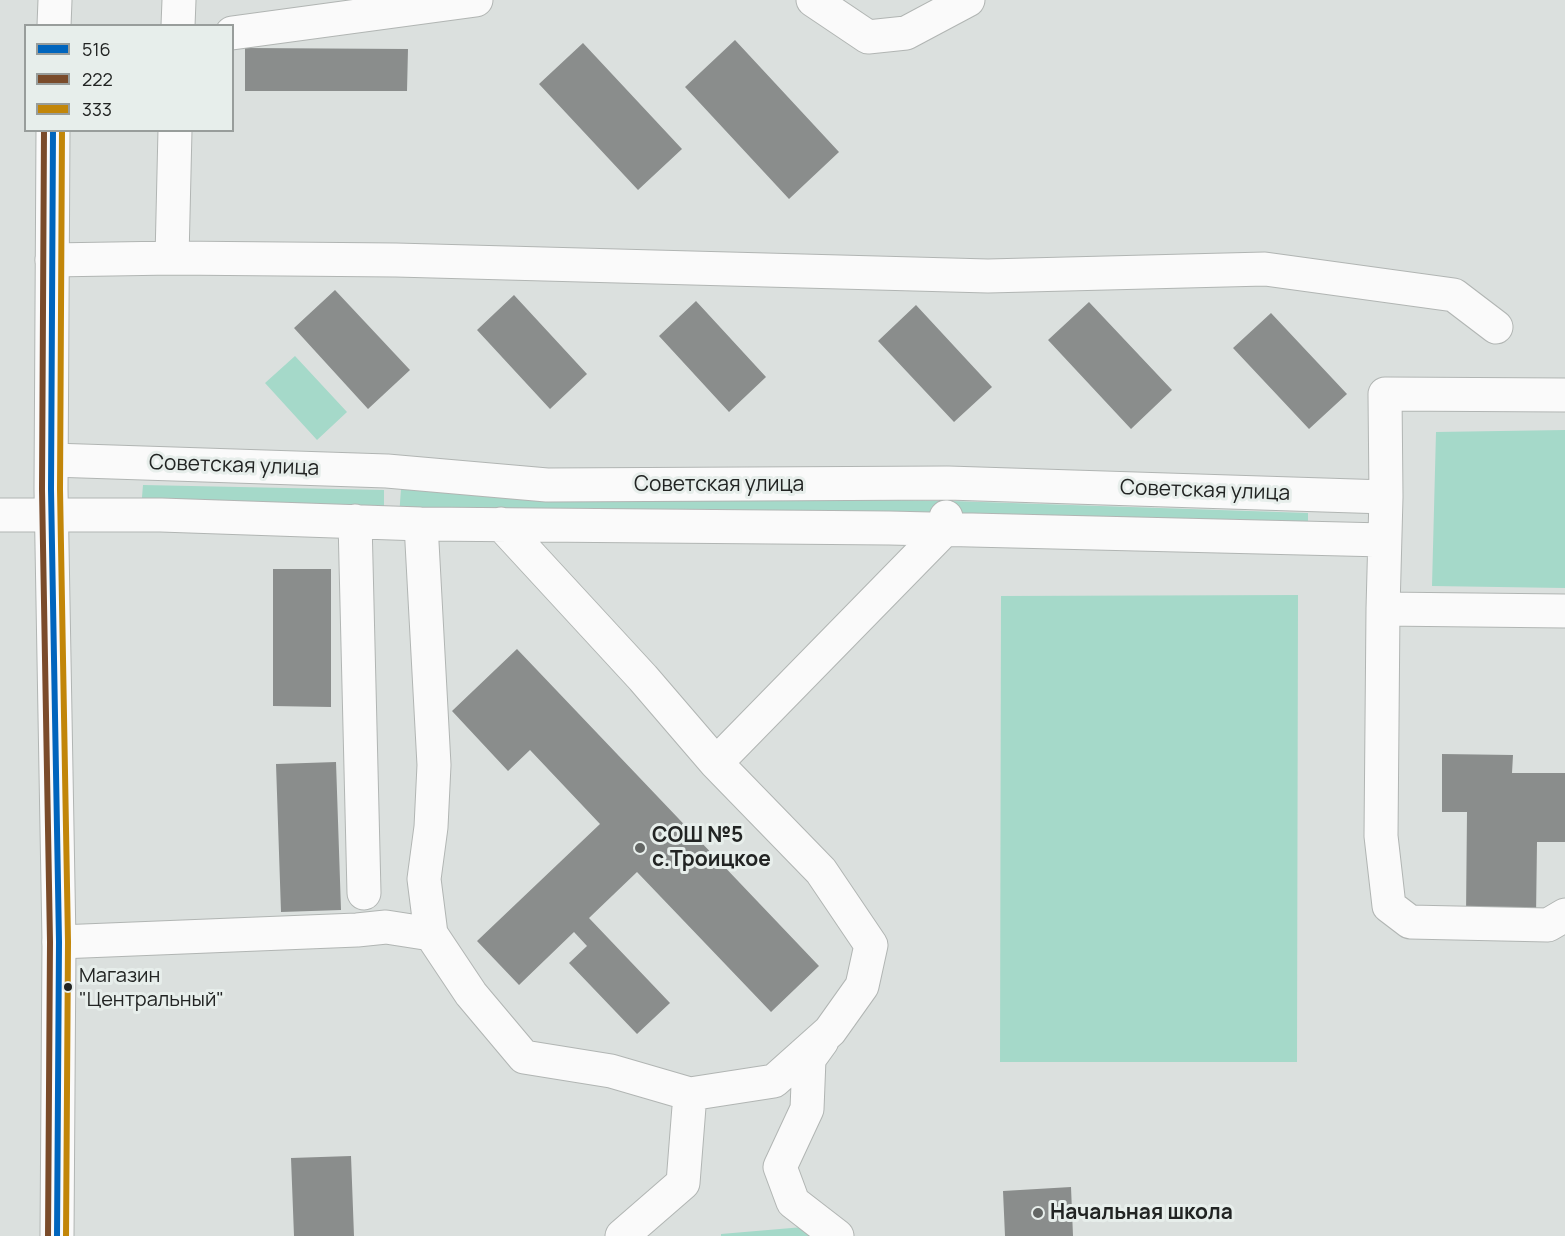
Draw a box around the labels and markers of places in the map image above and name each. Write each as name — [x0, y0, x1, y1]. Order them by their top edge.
place label: СОШ №5 с.Троицкое — [652, 823, 771, 873]
marker: СОШ №5 с.Троицкое — [633, 841, 647, 855]
place label: Магазин "Центральный" — [79, 964, 224, 1011]
marker: Магазин "Центральный" — [62, 981, 74, 993]
place label: Начальная школа — [1050, 1200, 1233, 1226]
marker: Начальная школа — [1031, 1206, 1045, 1220]

